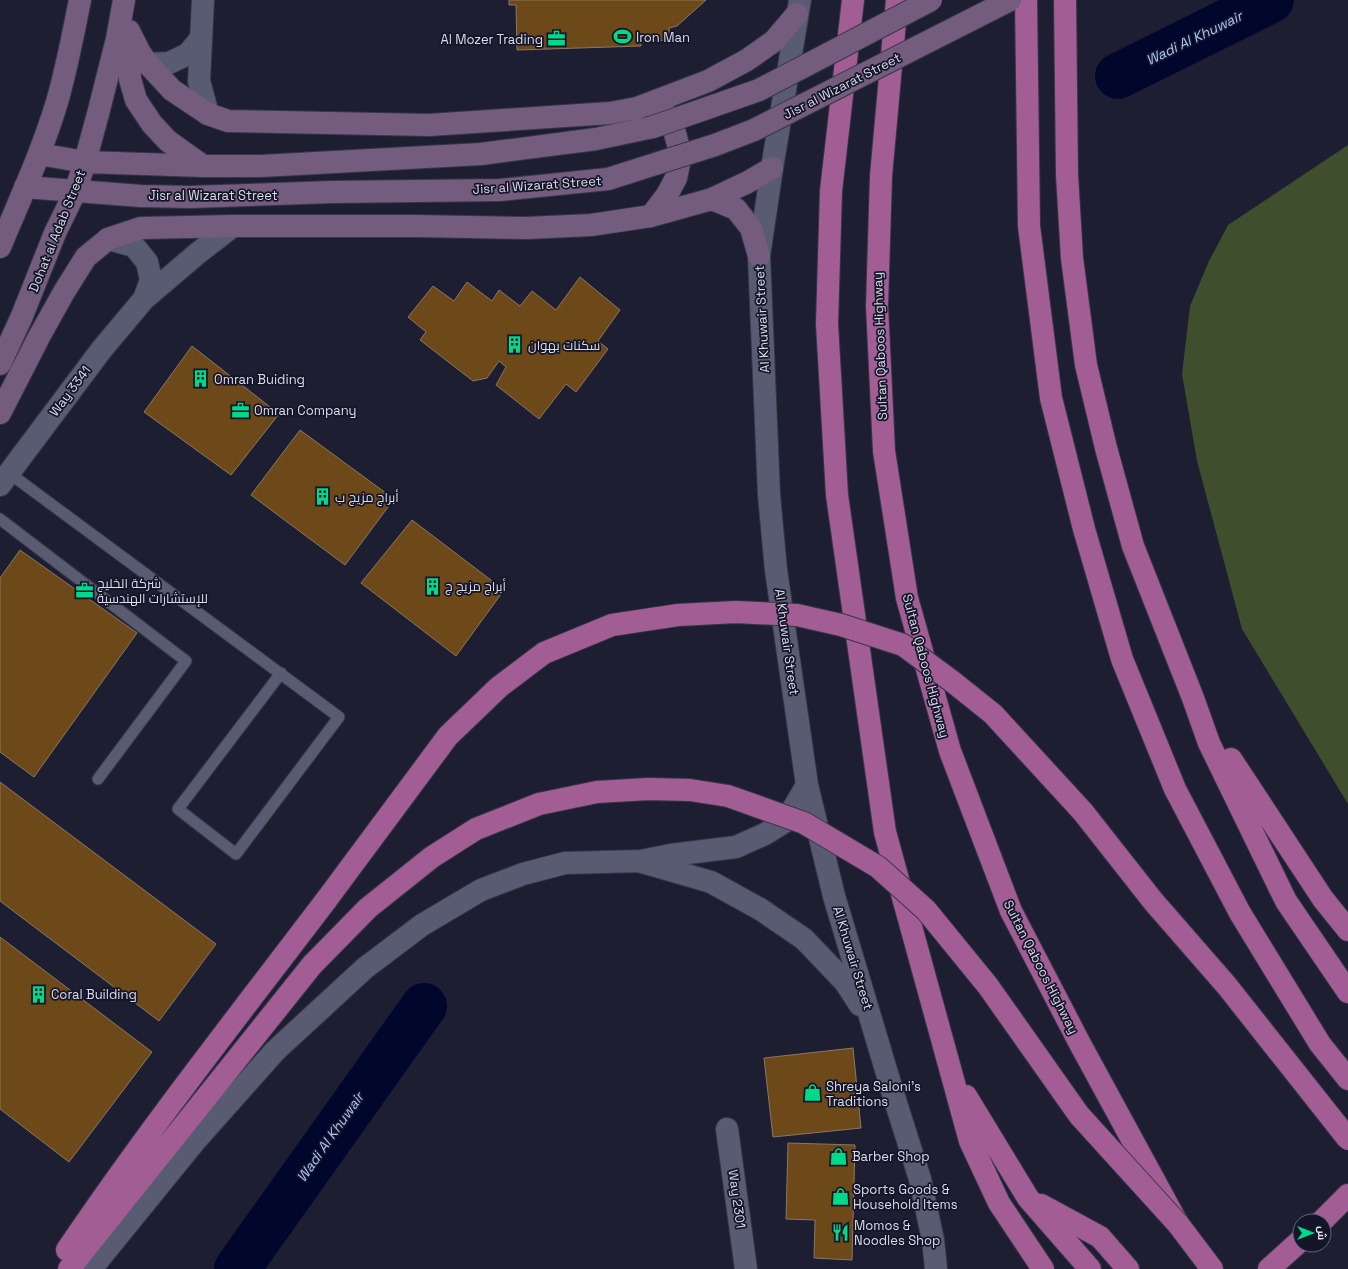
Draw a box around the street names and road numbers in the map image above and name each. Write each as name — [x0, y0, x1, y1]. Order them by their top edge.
street label: Jisr al Wizarat Street — [780, 49, 904, 123]
street label: Dohat al Adab Street — [25, 167, 89, 295]
street label: Jisr al Wizarat Street — [472, 172, 602, 198]
street label: Jisr al Wizarat Street — [148, 187, 278, 204]
street label: Al Khuwair Street — [751, 265, 773, 373]
street label: Sultan Qaboos Highway — [869, 272, 891, 420]
street label: Way 3341 — [46, 362, 94, 420]
street label: Al Khuwair Street — [771, 588, 803, 696]
street label: Sultan Qaboos Highway — [899, 592, 953, 740]
street label: Sultan Qaboos Highway — [1000, 897, 1082, 1037]
street label: Al Khuwair Street — [829, 904, 877, 1012]
street label: Way 2301 — [724, 1168, 750, 1230]

